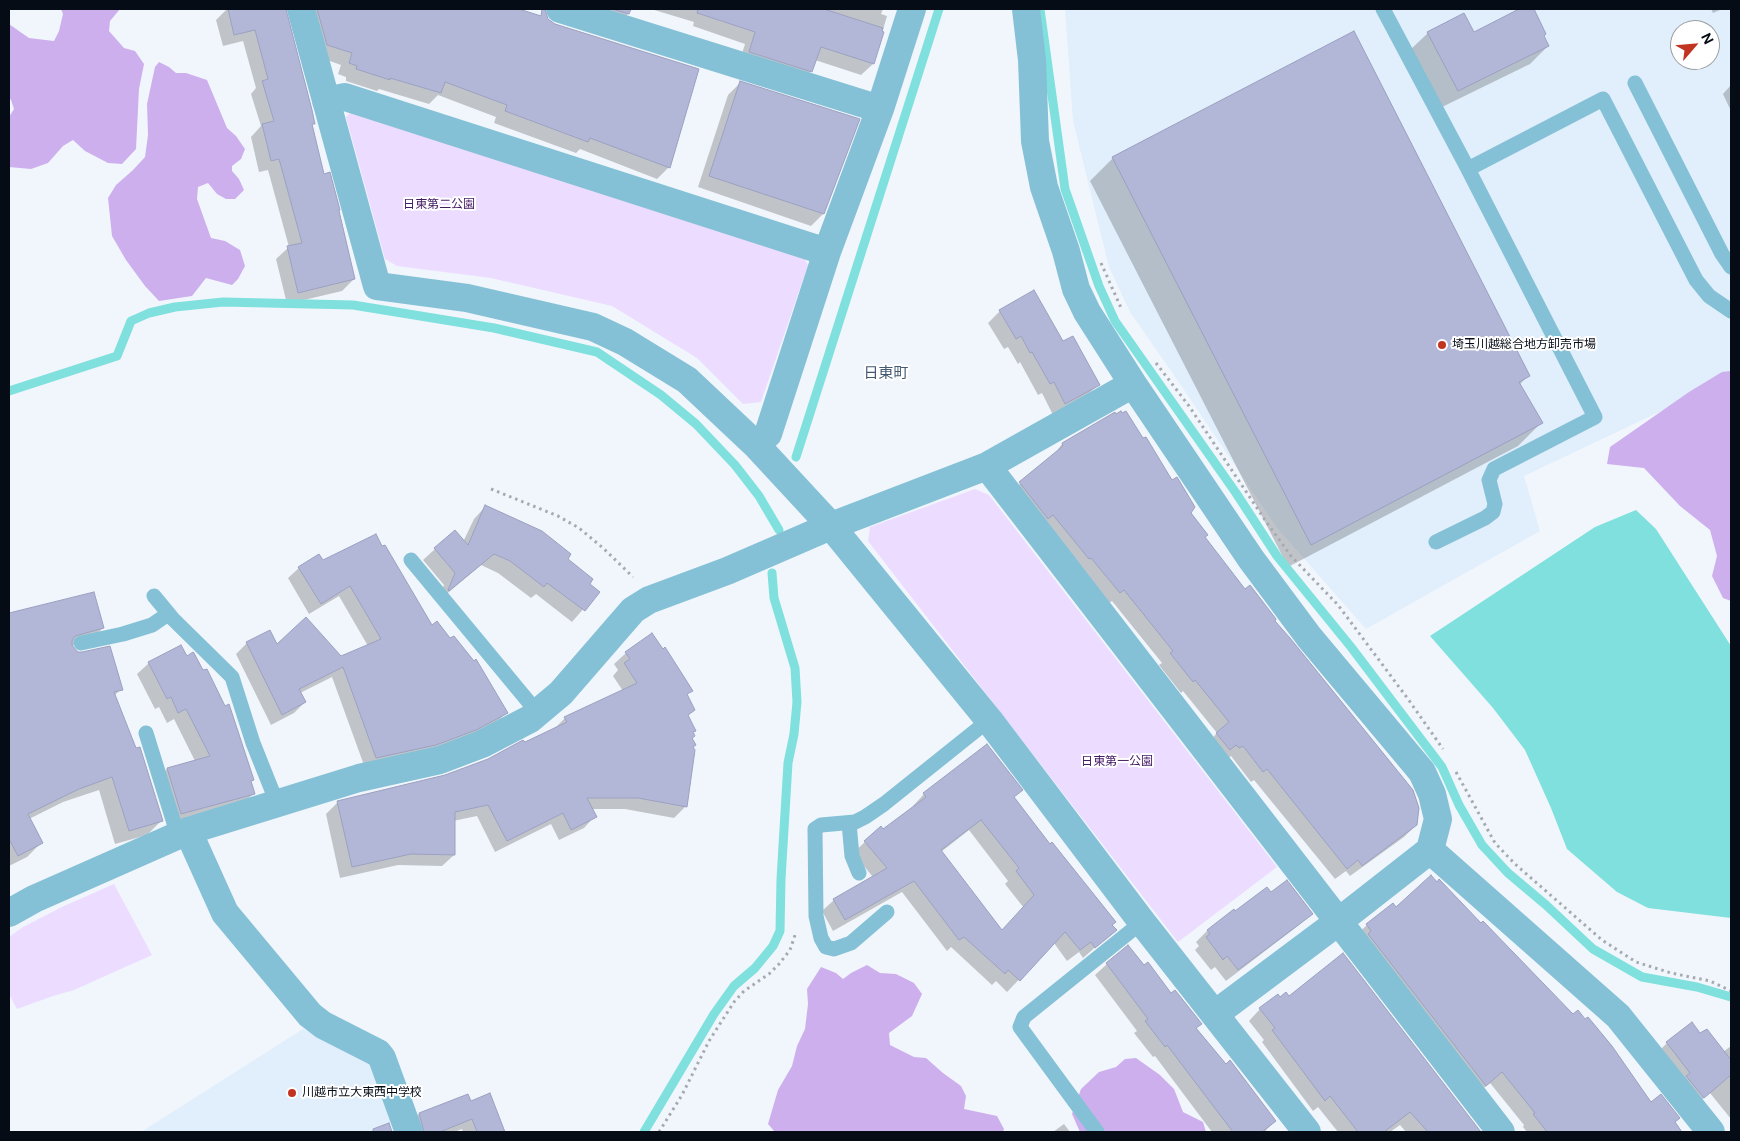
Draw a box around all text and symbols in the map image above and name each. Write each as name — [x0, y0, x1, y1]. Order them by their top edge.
north arrow — [1670, 20, 1720, 70]
text: N — [1697, 30, 1718, 47]
park label: 日東第二公園 — [403, 198, 475, 212]
place label: 埼玉川越総合地方卸売市場 — [1452, 338, 1596, 352]
marker: 埼玉川越総合地方卸売市場 — [1436, 339, 1448, 351]
district label: 日東町 — [864, 365, 908, 383]
park label: 日東第一公園 — [1081, 755, 1153, 769]
place label: 川越市立大東西中学校 — [302, 1086, 422, 1100]
marker: 川越市立大東西中学校 — [286, 1087, 298, 1099]

